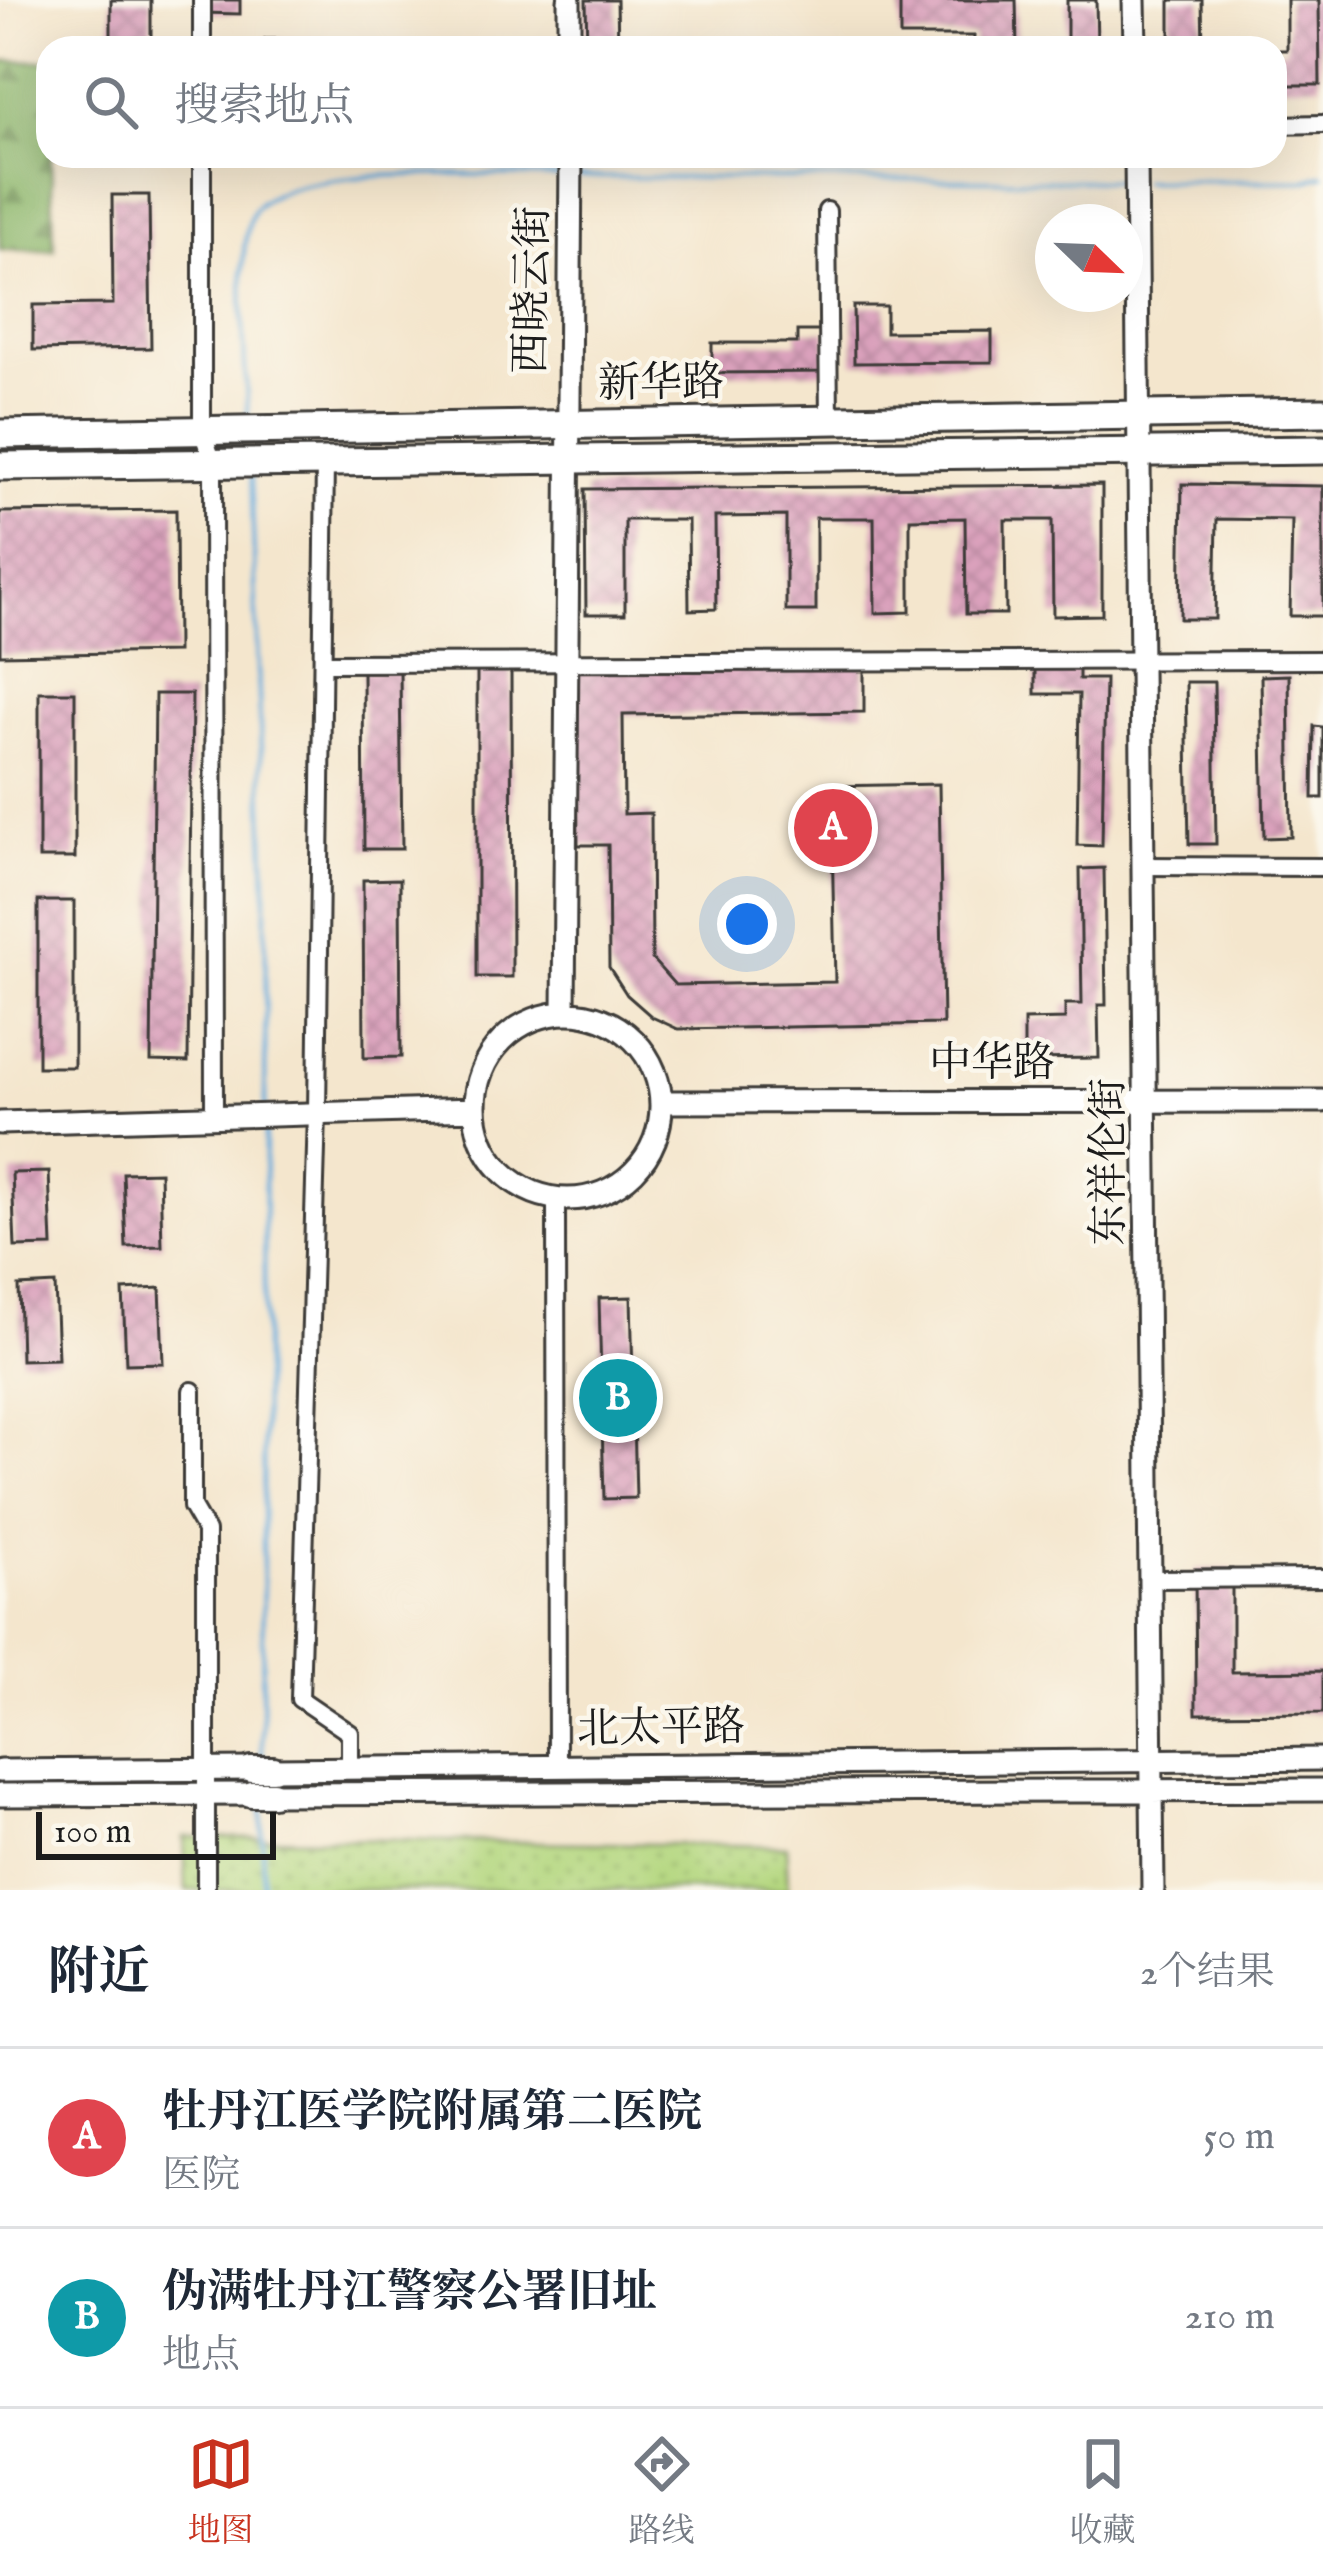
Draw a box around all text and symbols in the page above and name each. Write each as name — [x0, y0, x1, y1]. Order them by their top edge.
search box — [36, 36, 1287, 168]
icon: search — [78, 69, 144, 135]
text: 搜索地点 — [174, 79, 354, 136]
north arrow — [1035, 204, 1143, 312]
street label: 西晓云街 — [506, 206, 561, 375]
street label: 新华路 — [598, 357, 725, 412]
pin: A — [794, 783, 872, 873]
your location — [717, 894, 777, 954]
street label: 中华路 — [929, 1038, 1055, 1091]
street label: 东祥伦街 — [1084, 1078, 1137, 1246]
pin: B — [579, 1353, 657, 1443]
street label: 北太平路 — [577, 1702, 746, 1757]
scale bar — [36, 1806, 276, 1859]
text: 100 m — [54, 1812, 131, 1854]
text: 附近 — [48, 1942, 150, 2007]
text: 2个结果 — [1140, 1949, 1275, 1998]
text: 牡丹江医学院附属第二医院 — [162, 2085, 702, 2142]
text: A — [74, 2113, 100, 2162]
text: 50 m — [1203, 2113, 1275, 2162]
text: 医院 — [162, 2152, 240, 2201]
text: 伪满牡丹江警察公署旧址 — [162, 2265, 657, 2322]
text: B — [74, 2293, 100, 2342]
text: 210 m — [1185, 2293, 1275, 2342]
text: 地点 — [162, 2332, 240, 2381]
tab: 地图 — [188, 2431, 254, 2553]
tab: 路线 — [629, 2431, 695, 2553]
tab: 收藏 — [1070, 2431, 1136, 2553]

